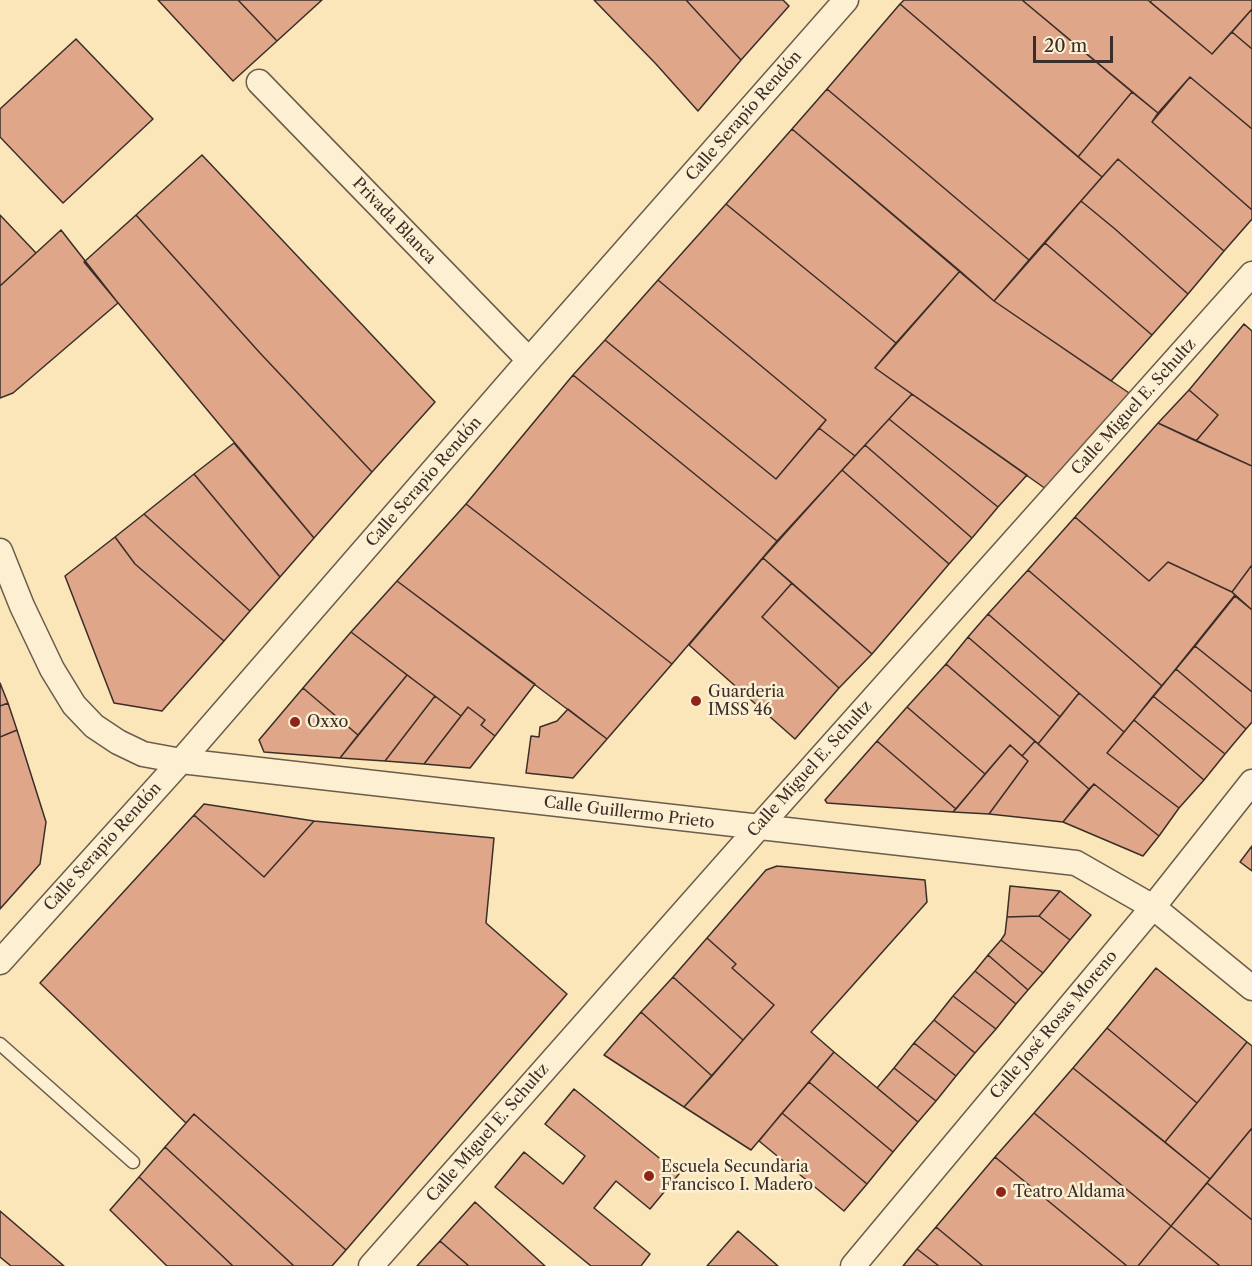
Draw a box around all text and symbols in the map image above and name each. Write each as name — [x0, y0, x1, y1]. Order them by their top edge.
scale bar — [1036, 24, 1116, 62]
text: 20 m — [1044, 35, 1087, 57]
street label: Calle Serapio Rendón — [682, 47, 806, 185]
street label: Privada Blanca — [348, 174, 440, 268]
street label: Calle Miguel E. Schultz — [1068, 335, 1200, 479]
street label: Calle Serapio Rendón — [362, 413, 486, 551]
place label: Guarderia IMSS 46 — [708, 682, 784, 720]
marker: Guarderia IMSS 46 — [689, 694, 703, 708]
street label: Calle Miguel E. Schultz — [744, 697, 876, 841]
place label: Oxxo — [307, 712, 348, 732]
marker: Oxxo — [288, 715, 302, 729]
street label: Calle Serapio Rendón — [40, 779, 166, 915]
street label: Calle Guillermo Prieto — [543, 793, 715, 833]
street label: Calle José Rosas Moreno — [986, 947, 1122, 1103]
street label: Calle Miguel E. Schultz — [423, 1060, 553, 1206]
place label: Escuela Secundaria Francisco I. Madero — [661, 1157, 813, 1195]
marker: Escuela Secundaria Francisco I. Madero — [642, 1169, 656, 1183]
place label: Teatro Aldama — [1013, 1182, 1125, 1202]
marker: Teatro Aldama — [994, 1185, 1008, 1199]

